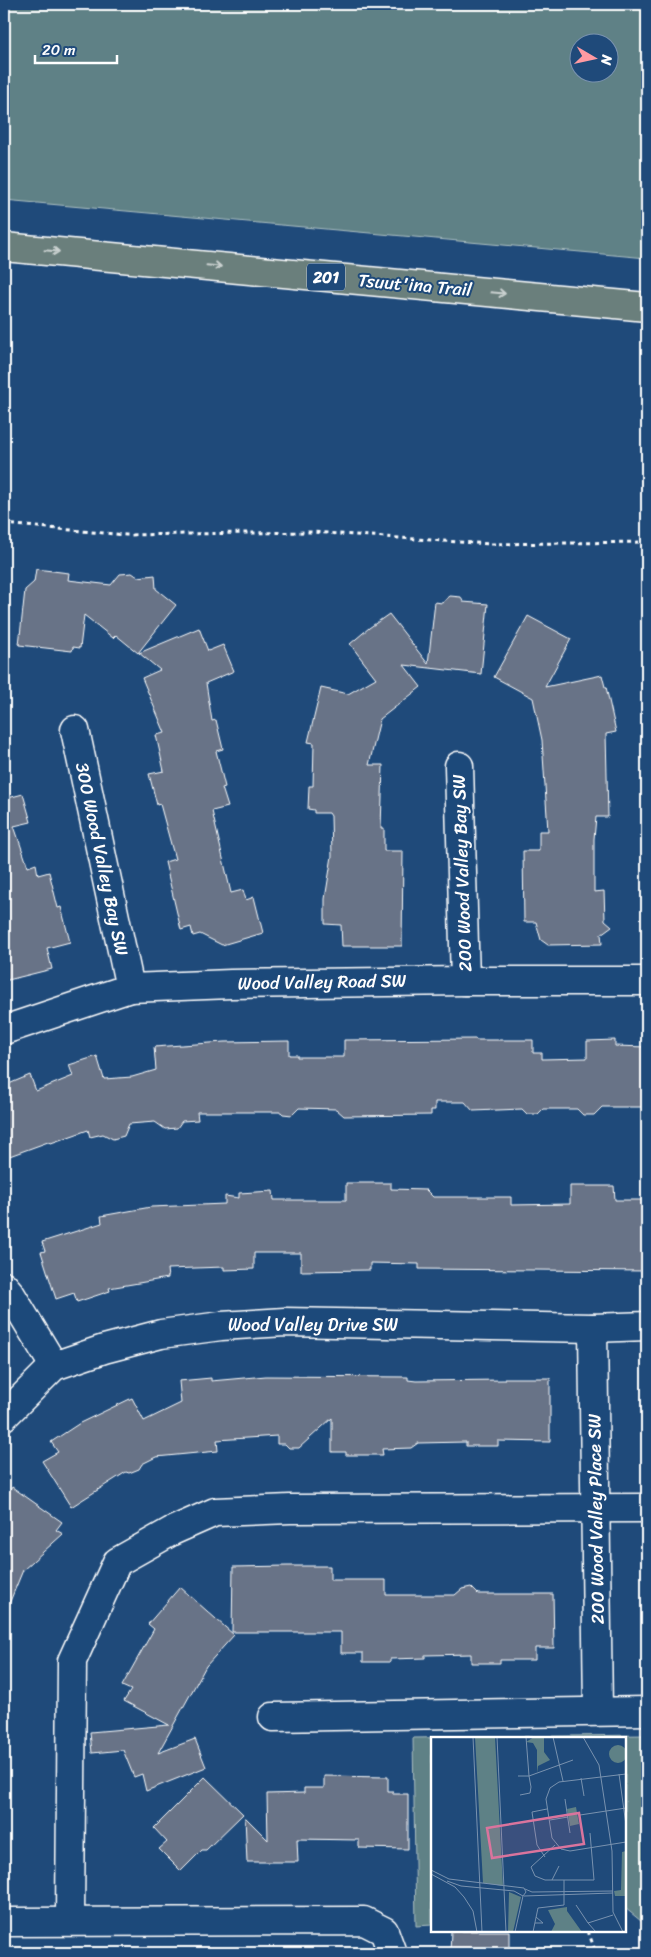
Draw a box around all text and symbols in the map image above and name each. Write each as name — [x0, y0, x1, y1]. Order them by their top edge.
scale bar — [35, 32, 118, 64]
north arrow — [568, 32, 618, 82]
text: 20 m — [42, 37, 76, 63]
text: N — [593, 52, 620, 67]
one-way arrow — [44, 247, 60, 256]
one-way arrow — [206, 261, 222, 271]
road number: 201 — [307, 264, 345, 290]
street label: Tsuut'ina Trail — [357, 264, 474, 306]
one-way arrow — [490, 288, 506, 298]
street label: 300 Wood Valley Bay SW — [66, 759, 138, 959]
street label: 200 Wood Valley Bay SW — [443, 773, 481, 972]
street label: Wood Valley Road SW — [237, 965, 407, 999]
street label: Wood Valley Drive SW — [228, 1309, 399, 1341]
street label: 200 Wood Valley Place SW — [578, 1413, 614, 1625]
inset map — [431, 1737, 626, 1932]

